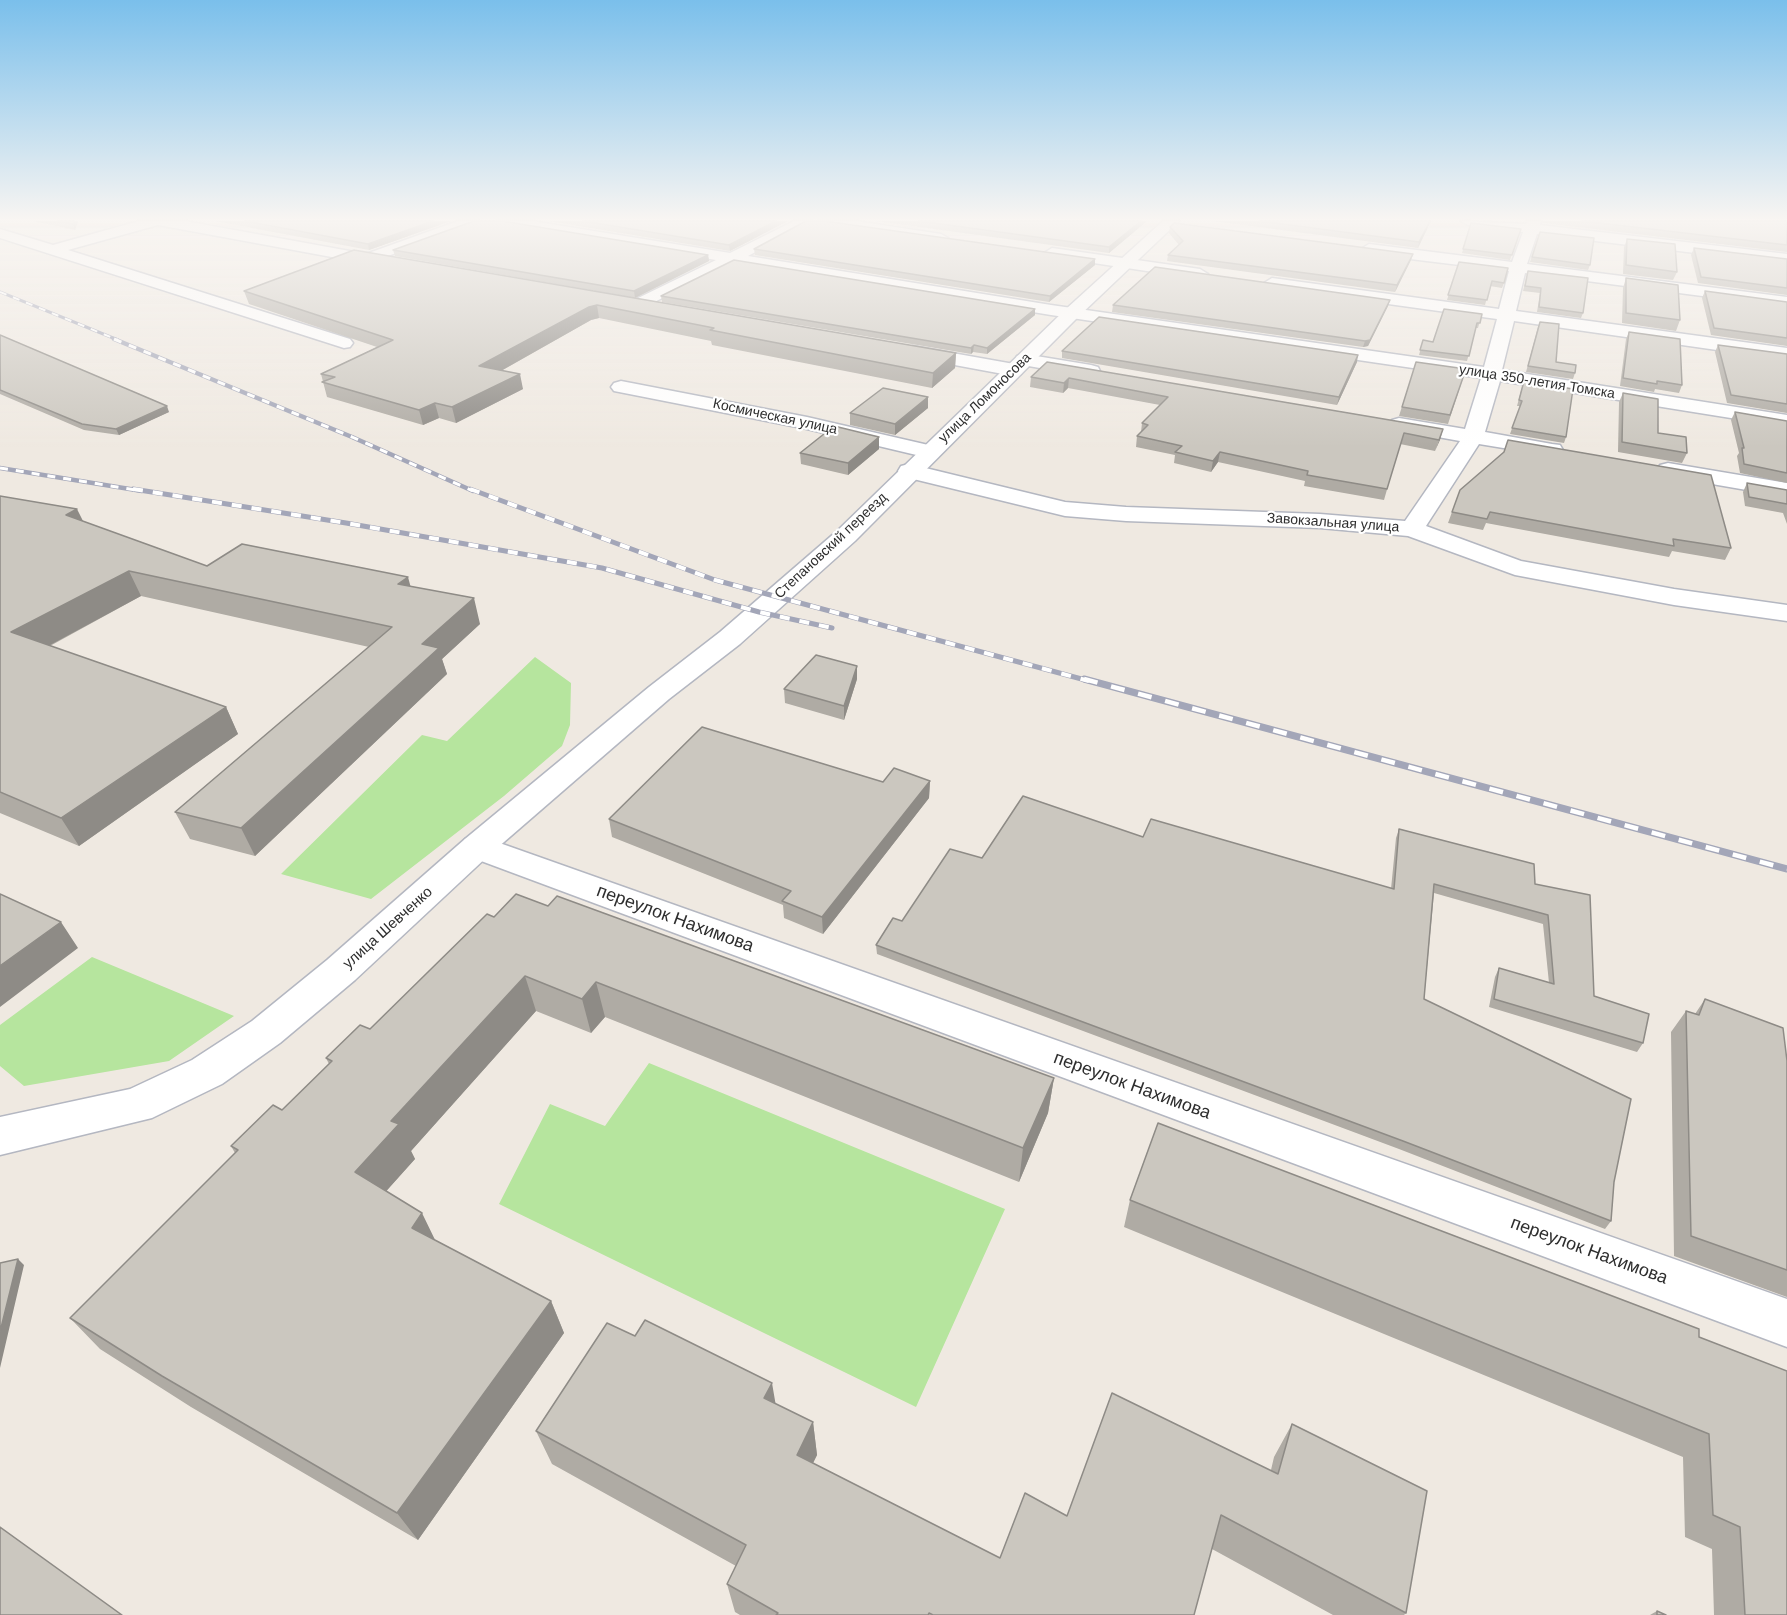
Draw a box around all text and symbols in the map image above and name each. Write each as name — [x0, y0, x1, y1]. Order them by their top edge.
street label: улица Ломоносова — [935, 349, 1035, 447]
street label: улица 350-летия Томска — [1458, 361, 1616, 403]
street label: Космическая улица — [711, 396, 839, 438]
street label: Степановский переезд — [771, 490, 891, 602]
street label: Завокзальная улица — [1266, 510, 1400, 536]
street label: переулок Нахимова — [594, 881, 756, 957]
street label: улица Шевченко — [340, 883, 436, 973]
street label: переулок Нахимова — [1051, 1048, 1213, 1124]
street label: переулок Нахимова — [1508, 1213, 1670, 1289]

